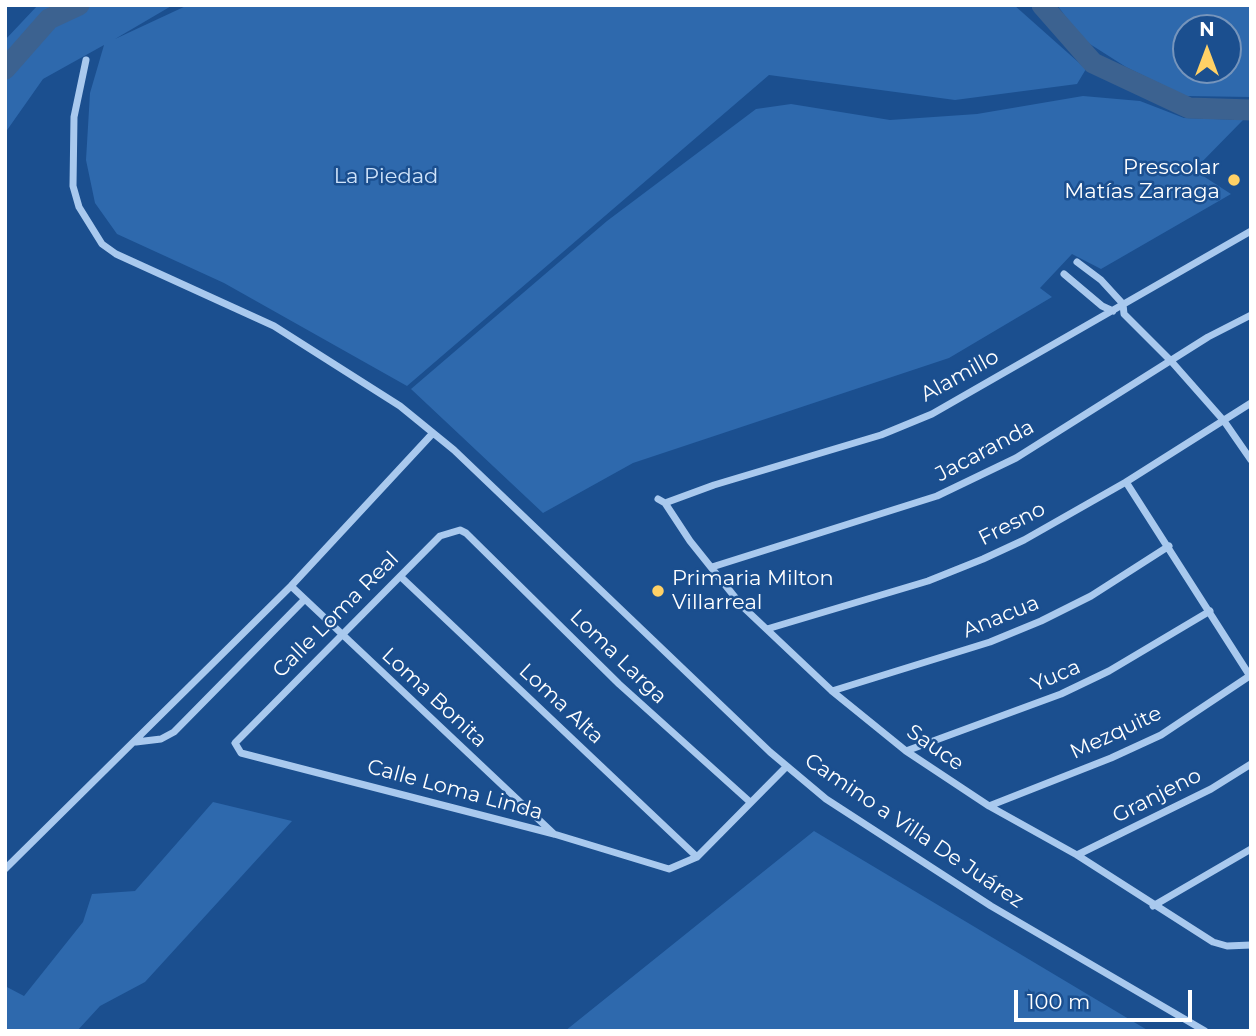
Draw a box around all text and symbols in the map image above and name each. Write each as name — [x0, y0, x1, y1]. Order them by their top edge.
north arrow — [1172, 14, 1242, 84]
text: N — [1199, 18, 1215, 41]
place label: Prescolar Matías Zarraga — [1064, 155, 1220, 205]
park label: La Piedad — [334, 164, 438, 190]
marker: Prescolar Matías Zarraga — [1226, 172, 1242, 188]
street label: Alamillo — [917, 344, 1003, 408]
street label: Jacaranda — [931, 415, 1039, 487]
street label: Fresno — [974, 497, 1050, 551]
street label: Calle Loma Real — [268, 547, 404, 683]
place label: Primaria Milton Villarreal — [672, 566, 834, 616]
marker: Primaria Milton Villarreal — [650, 583, 666, 599]
street label: Anacua — [959, 590, 1043, 644]
street label: Loma Larga — [564, 604, 672, 710]
street label: Loma Bonita — [376, 643, 492, 753]
street label: Yuca — [1028, 654, 1084, 698]
street label: Loma Alta — [513, 658, 609, 750]
street label: Mezquite — [1066, 701, 1166, 765]
street label: Sauce — [902, 719, 968, 777]
street label: Camino a Villa De Juárez — [800, 748, 1028, 914]
street label: Calle Loma Linda — [364, 754, 546, 826]
street label: Granjeno — [1108, 763, 1206, 829]
scale bar — [1018, 976, 1196, 1020]
text: 100 m — [1027, 989, 1090, 1014]

